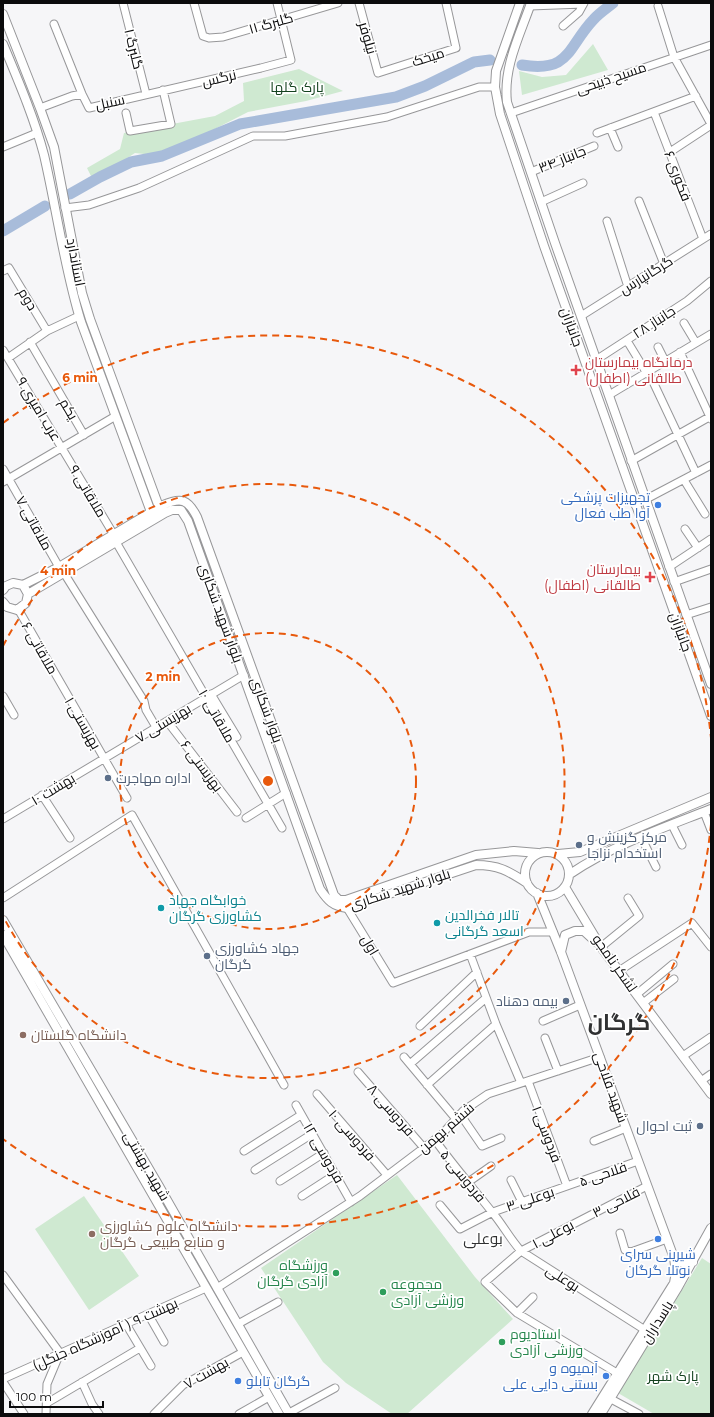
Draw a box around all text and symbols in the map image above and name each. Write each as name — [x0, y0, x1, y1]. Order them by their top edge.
street label: گلبرگ ۱۱ — [247, 8, 295, 38]
street label: نیلوفر — [355, 19, 381, 56]
street label: گلبرگ ۱ — [120, 27, 148, 71]
street label: میخک — [410, 43, 446, 71]
street label: مسیح ذبیحی — [574, 58, 648, 98]
street label: نرگس — [200, 65, 238, 91]
park label: پارک گلها — [270, 78, 324, 97]
street label: سنبل — [94, 90, 126, 114]
street label: ۳۴ جانباز — [535, 141, 589, 177]
street label: فکوری ۶ — [660, 148, 696, 204]
street label: استاندارد — [62, 236, 90, 288]
street label: گرگانپارس — [616, 252, 677, 299]
street label: دوم — [13, 284, 42, 314]
street label: جانباز ۲۸ — [629, 302, 679, 342]
street label: جانبازان — [557, 305, 587, 349]
place label: درمانگاه بیمارستان طالقانی (اطفال) — [585, 353, 692, 387]
marker: درمانگاه بیمارستان طالقانی (اطفال) — [570, 364, 582, 376]
text: 6 min — [62, 370, 98, 385]
street label: ۹ عرب امیری — [13, 374, 65, 444]
street label: یکم — [55, 395, 82, 424]
street label: ملاقاتی ۹ — [65, 461, 111, 521]
place label: تجهیزات پزشکی آوا طب فعال — [561, 488, 650, 522]
street label: ۷ ملاقاتی — [12, 493, 56, 553]
marker: تجهیزات پزشکی آوا طب فعال — [653, 500, 663, 510]
place label: بیمارستان طالقانی (اطفال) — [544, 560, 641, 594]
street label: بلوار شهید شکاری — [195, 561, 247, 665]
text: 4 min — [40, 563, 76, 578]
marker: بیمارستان طالقانی (اطفال) — [644, 571, 656, 583]
street label: جانبازان — [666, 610, 696, 654]
street label: ۶ ملاقاتی — [18, 619, 62, 677]
text: 2 min — [146, 669, 180, 684]
street label: بلوار شکاری — [247, 675, 287, 745]
street label: ۱۰ ملاقاتی — [195, 686, 239, 746]
street label: بهزیستی ۱ — [61, 694, 105, 752]
street label: ۷ بهزیستی — [132, 699, 194, 747]
street label: بهزیستی ۶ — [177, 737, 227, 795]
street label: بهشت ۱۰ — [28, 769, 78, 809]
place label: اداره مهاجرت — [116, 769, 191, 787]
marker: اداره مهاجرت — [103, 773, 113, 783]
centre of rings — [261, 774, 275, 788]
place label: مرکز گزینش و استخدام نزاجا — [587, 828, 667, 863]
marker: مرکز گزینش و استخدام نزاجا — [574, 840, 584, 850]
street label: بلوار شهید شکاری — [348, 864, 452, 914]
place label: خوابگاه جهاد کشاورزی گرگان — [169, 891, 262, 925]
marker: خوابگاه جهاد کشاورزی گرگان — [156, 903, 166, 913]
place label: تالار فخرالدین اسعد گرگانی — [445, 906, 524, 940]
marker: تالار فخرالدین اسعد گرگانی — [432, 918, 442, 928]
street label: اول — [357, 931, 383, 959]
street label: لشکر نامجو — [589, 931, 641, 995]
place label: جهاد کشاورزی گرگان — [215, 939, 299, 973]
marker: جهاد کشاورزی گرگان — [202, 951, 212, 961]
place label: بیمه دهناد — [496, 992, 558, 1010]
marker: بیمه دهناد — [561, 996, 571, 1006]
district label: گرگان — [588, 1009, 650, 1036]
place label: دانشگاه گلستان — [31, 1026, 127, 1044]
marker: دانشگاه گلستان — [18, 1030, 28, 1040]
street label: شهید فلاحی — [590, 1049, 632, 1125]
street label: ۸ فردوسی — [363, 1080, 419, 1140]
street label: ششم بهمن — [414, 1099, 478, 1158]
street label: ۱ فردوسی — [528, 1103, 566, 1165]
street label: ۱۰ فردوسی — [325, 1105, 379, 1165]
place label: ثبت احوال — [636, 1117, 692, 1135]
street label: ۱۲ فردوسی — [300, 1120, 348, 1186]
marker: ثبت احوال — [695, 1121, 705, 1131]
street label: شهید بهشتی — [120, 1128, 174, 1204]
street label: ۵ فردوسی — [436, 1146, 490, 1206]
street label: ۵ فلاحی — [577, 1157, 629, 1191]
street label: ۳ بوعلی — [503, 1182, 557, 1216]
street label: ۳ فلاحی — [589, 1182, 643, 1222]
street label: ۱ بوعلی — [529, 1216, 577, 1252]
place label: دانشگاه علوم کشاورزی و منابع طبیعی گرگان — [100, 1217, 238, 1251]
marker: دانشگاه علوم کشاورزی و منابع طبیعی گرگان — [87, 1229, 97, 1239]
district label: بوعلی — [463, 1229, 503, 1249]
marker: شیرینی سرای نوتلا گرگان — [653, 1234, 663, 1244]
place label: شیرینی سرای نوتلا گرگان — [620, 1245, 696, 1279]
place label: ورزشگاه آزادی گرگان — [257, 1256, 328, 1290]
street label: بوعلی — [543, 1260, 583, 1296]
marker: ورزشگاه آزادی گرگان — [331, 1268, 341, 1278]
place label: مجموعه ورزشی آزادی — [391, 1275, 464, 1309]
marker: مجموعه ورزشی آزادی — [378, 1287, 388, 1297]
street label: بهشت ۹ ( آموزشگاه جنگل) — [29, 1294, 181, 1374]
street label: پاسداران — [637, 1297, 678, 1347]
place label: استادیوم ورزشی آزادی — [510, 1325, 583, 1359]
marker: استادیوم ورزشی آزادی — [497, 1337, 507, 1347]
street label: بهشت ۷ — [180, 1353, 232, 1393]
place label: آبمیوه و بستنی دایی علی — [503, 1359, 598, 1393]
park label: پارک شهر — [646, 1367, 699, 1386]
marker: آبمیوه و بستنی دایی علی — [601, 1371, 611, 1381]
place label: گرگان تابلو — [246, 1372, 310, 1390]
marker: گرگان تابلو — [233, 1376, 243, 1386]
scale bar — [10, 1383, 103, 1409]
text: 100 m — [16, 1389, 52, 1404]

